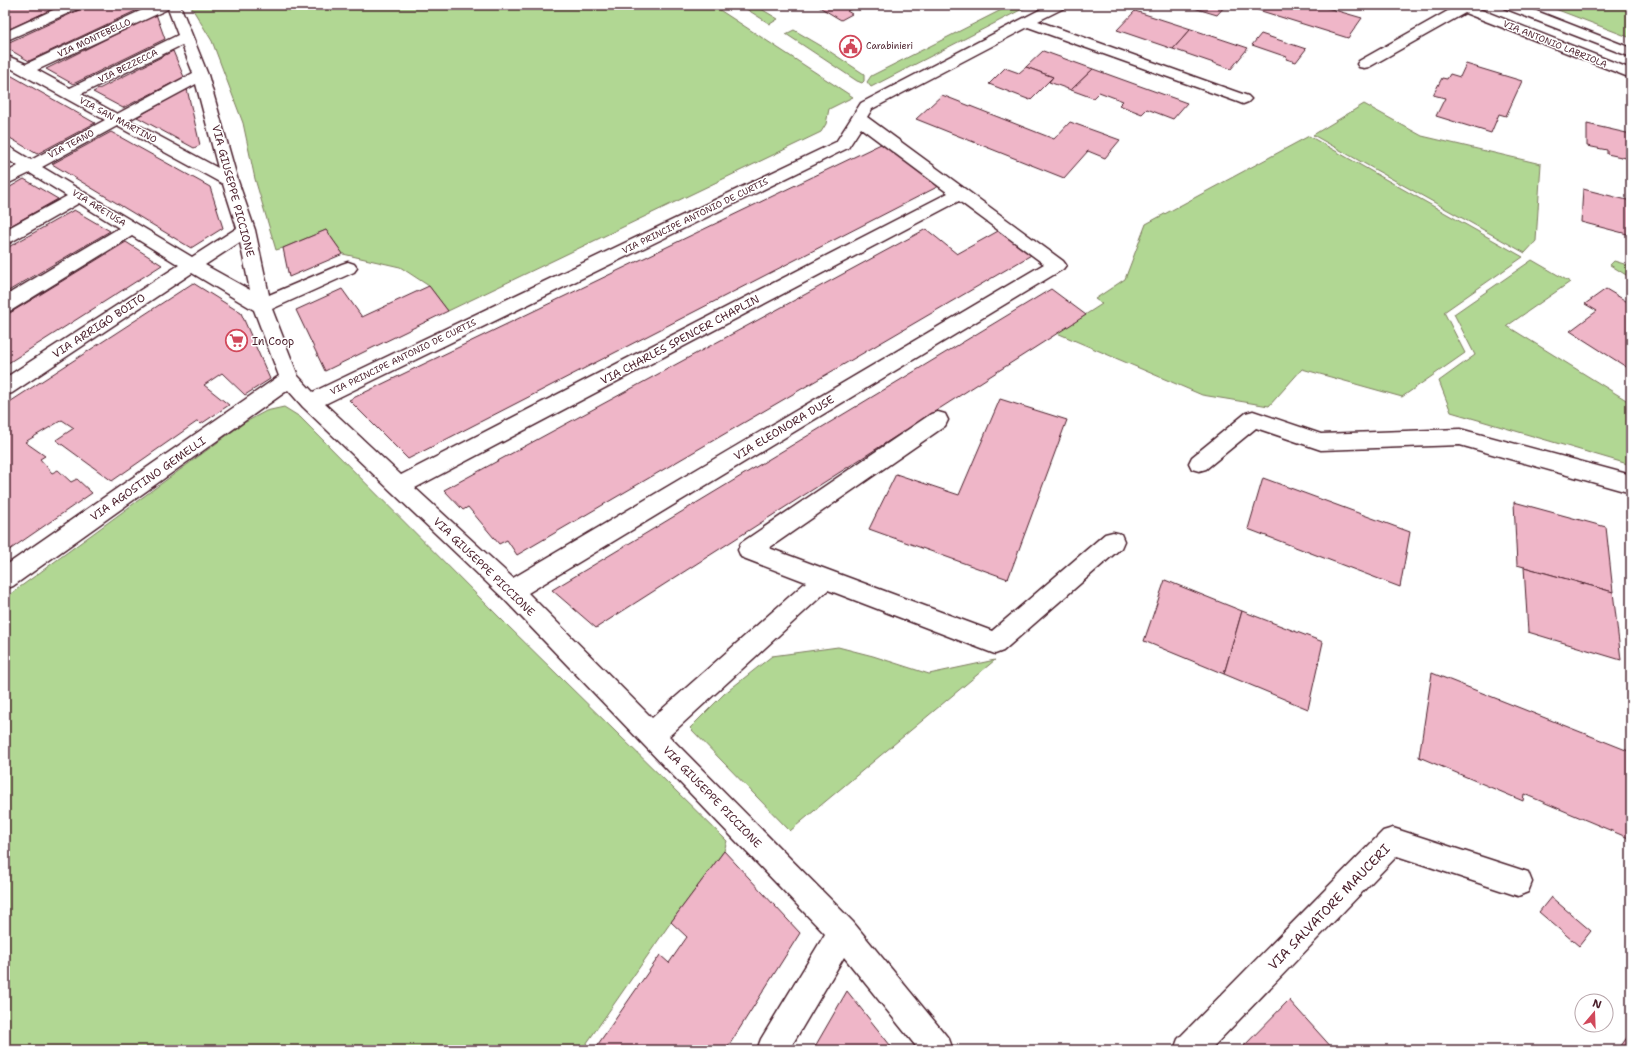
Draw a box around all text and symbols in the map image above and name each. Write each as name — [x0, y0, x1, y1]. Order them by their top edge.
street label: VIA MONTEBELLO — [55, 16, 133, 60]
street label: VIA ANTONIO LABRIOLA — [1501, 18, 1609, 71]
public building icon: Carabinieri — [837, 33, 863, 59]
place label: Carabinieri — [866, 40, 913, 52]
street label: VIA BEZZECCA — [96, 46, 160, 86]
street label: VIA SAN MARTINO — [77, 94, 159, 146]
street label: VIA GIUSEPPE PICCIONE — [208, 123, 258, 259]
street label: VIA TEANO — [46, 127, 96, 161]
street label: VIA PRINCIPE ANTONIO DE CURTIS — [620, 175, 770, 257]
street label: VIA ARETUSA — [70, 187, 129, 230]
street label: VIA ARRIGO BOITO — [50, 290, 148, 362]
street label: VIA CHARLES SPENCER CHAPLIN — [598, 292, 762, 388]
street label: VIA PRINCIPE ANTONIO DE CURTIS — [328, 316, 478, 398]
supermarket icon: In Coop — [224, 328, 250, 354]
place label: In Coop — [252, 334, 294, 349]
street label: VIA ELEONORA DUSE — [731, 392, 837, 464]
street label: VIA AGOSTINO GEMELLI — [87, 433, 209, 525]
street label: VIA GIUSEPPE PICCIONE — [430, 514, 538, 620]
street label: VIA GIUSEPPE PICCIONE — [659, 743, 765, 851]
street label: VIA SALVATORE MAUCERI — [1264, 840, 1394, 974]
north arrow — [1574, 993, 1614, 1033]
text: N — [1591, 996, 1604, 1013]

